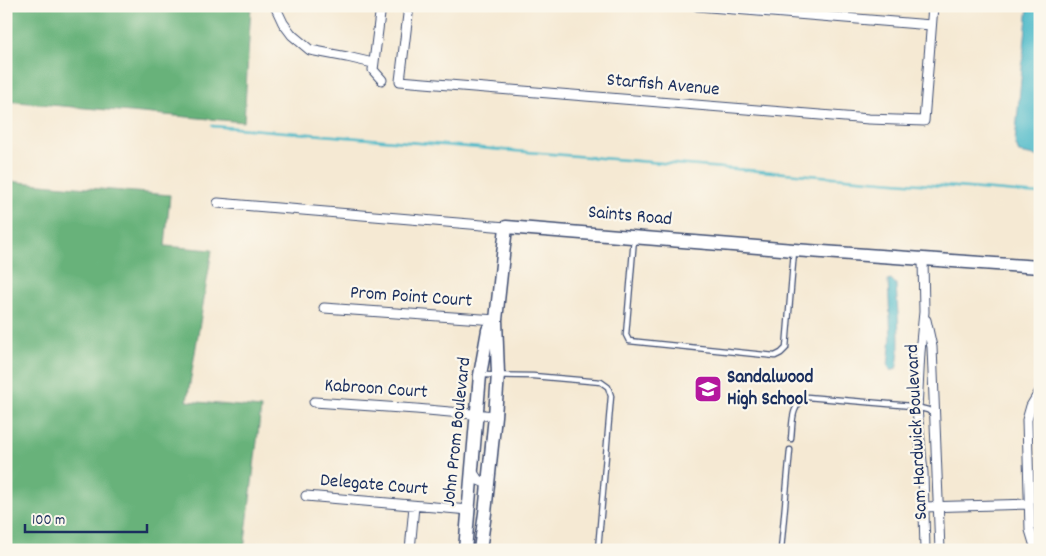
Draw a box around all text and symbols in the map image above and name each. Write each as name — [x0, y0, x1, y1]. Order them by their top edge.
street label: Starfish Avenue — [605, 68, 721, 104]
street label: Saints Road — [587, 200, 673, 234]
street label: Prom Point Court — [349, 280, 473, 316]
street label: Sam Hardwick Boulevard — [900, 343, 936, 521]
street label: John Prom Boulevard — [437, 356, 479, 508]
place label: Sandalwood High School — [727, 365, 814, 414]
street label: Kabroon Court — [324, 373, 428, 407]
school or university icon: Sandalwood High School — [693, 374, 723, 404]
street label: Delegate Court — [319, 468, 429, 504]
scale bar — [25, 501, 148, 533]
text: 100 m — [32, 510, 65, 532]

